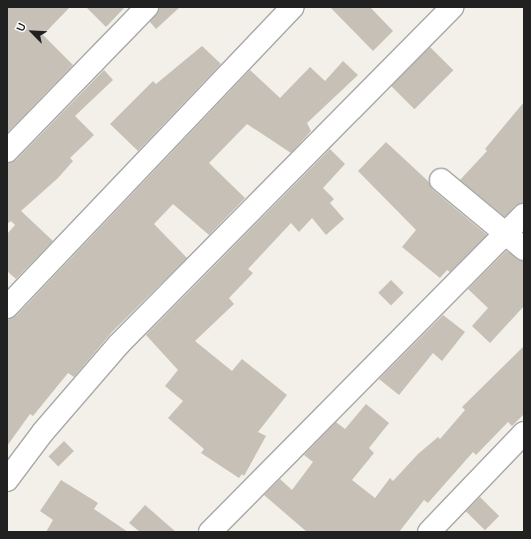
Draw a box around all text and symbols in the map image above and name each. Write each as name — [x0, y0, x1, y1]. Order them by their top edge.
north arrow — [12, 12, 52, 52]
text: U — [13, 21, 29, 34]

